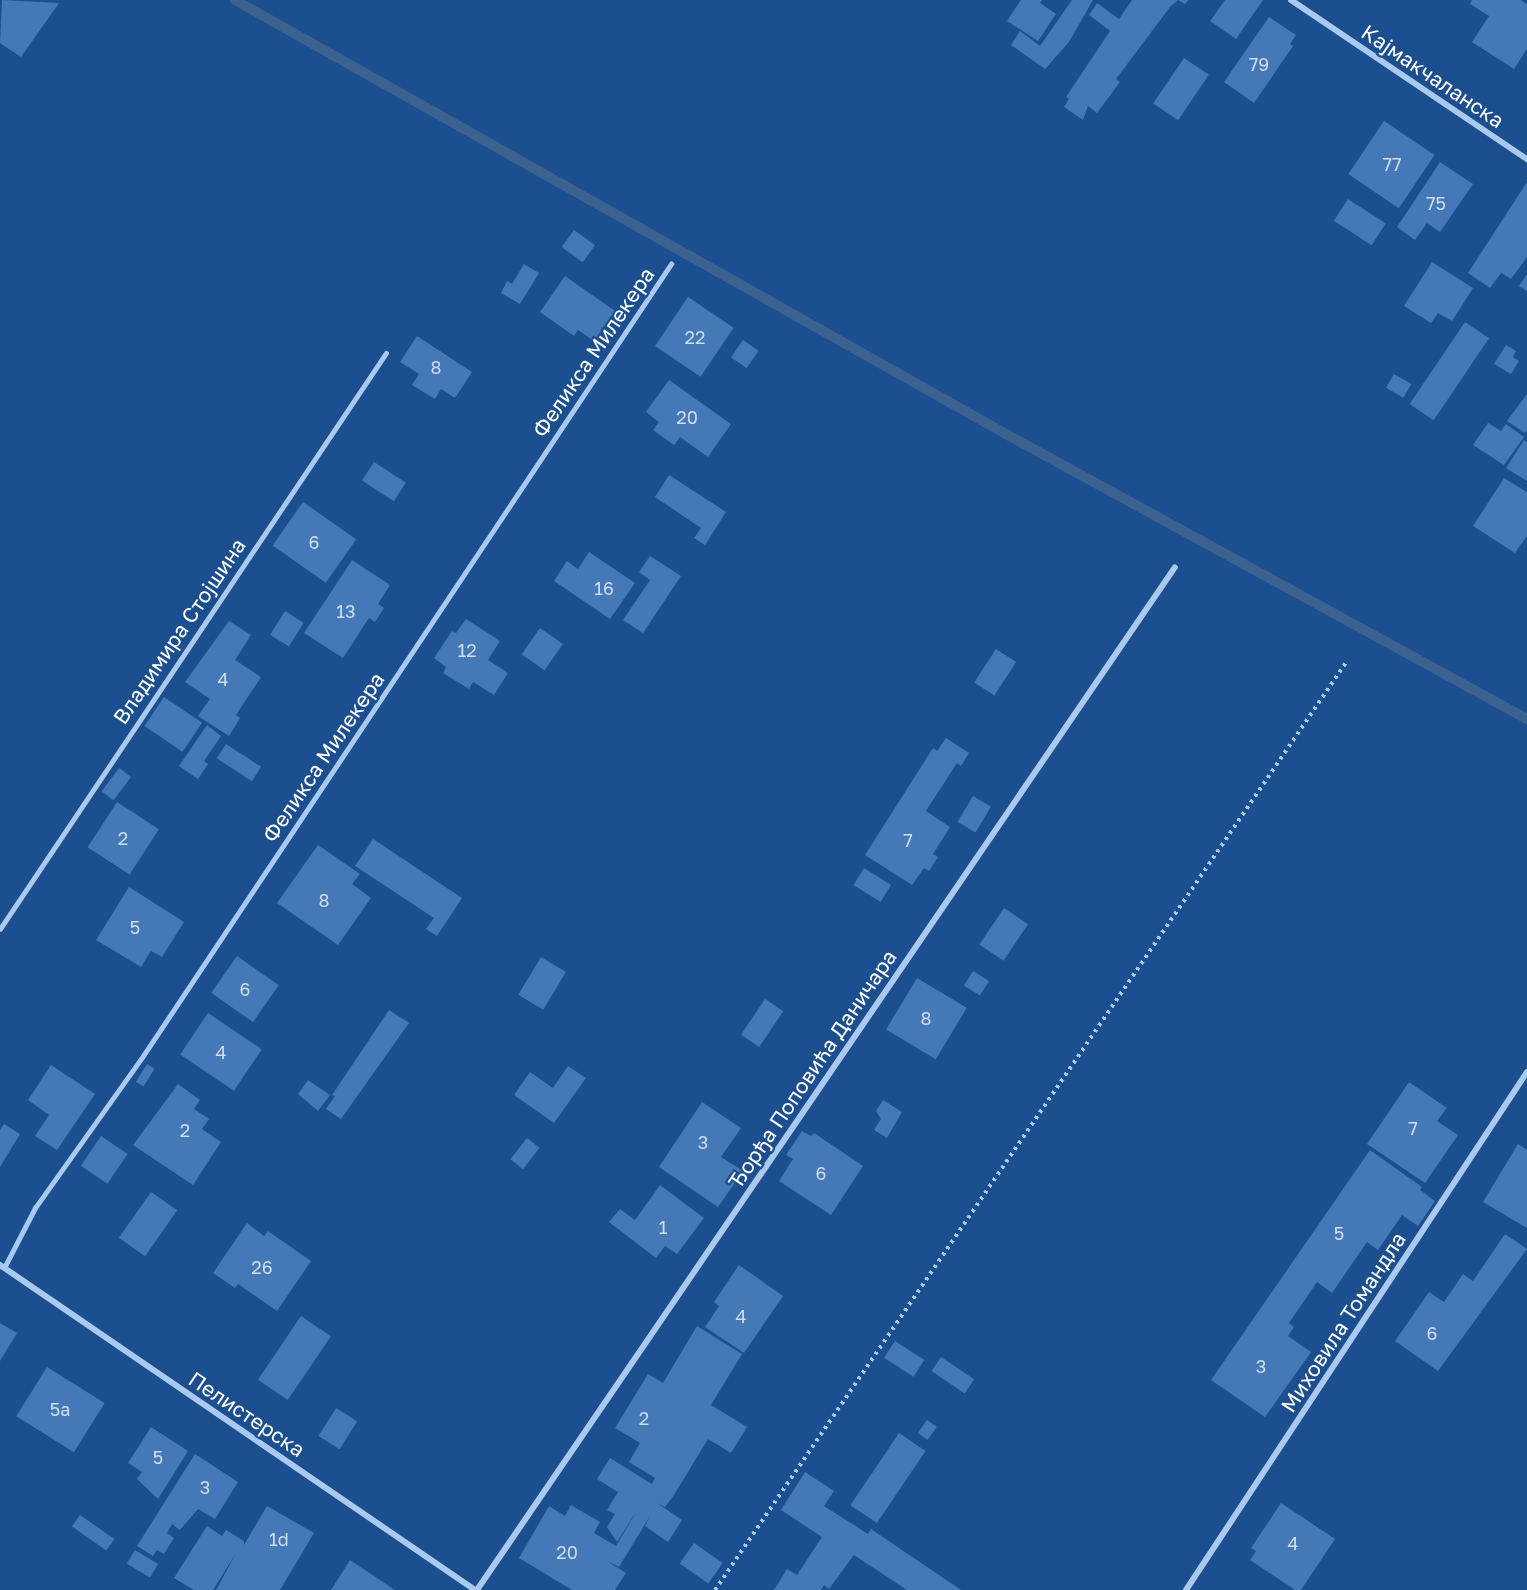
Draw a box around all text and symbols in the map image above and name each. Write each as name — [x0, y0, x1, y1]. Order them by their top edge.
street label: Кајмакчаланска — [1357, 19, 1509, 133]
house number: 79 — [1249, 53, 1269, 75]
house number: 77 — [1382, 153, 1402, 175]
house number: 75 — [1426, 192, 1446, 214]
street label: Феликса Милекера — [527, 262, 659, 442]
house number: 22 — [685, 326, 705, 348]
house number: 8 — [431, 356, 441, 378]
house number: 20 — [676, 406, 698, 428]
house number: 6 — [309, 531, 319, 553]
street label: Владимира Стојшина — [107, 533, 251, 729]
house number: 16 — [594, 577, 614, 599]
house number: 13 — [336, 600, 356, 622]
house number: 12 — [457, 639, 477, 661]
street label: Феликса Милекера — [257, 667, 389, 847]
house number: 4 — [218, 668, 228, 690]
house number: 2 — [118, 827, 128, 849]
house number: 7 — [903, 829, 913, 851]
house number: 8 — [319, 889, 329, 911]
house number: 5 — [130, 916, 140, 938]
street label: Ђорђа Поповића Даничара — [723, 945, 901, 1193]
house number: 6 — [240, 978, 250, 1000]
house number: 8 — [921, 1007, 931, 1029]
house number: 4 — [216, 1041, 226, 1063]
house number: 7 — [1408, 1117, 1418, 1139]
house number: 2 — [180, 1119, 190, 1141]
house number: 3 — [698, 1131, 708, 1153]
house number: 6 — [816, 1162, 826, 1184]
house number: 1 — [659, 1216, 667, 1238]
house number: 5 — [1334, 1222, 1344, 1244]
street label: Миховила Томандла — [1275, 1227, 1411, 1417]
house number: 26 — [251, 1256, 273, 1278]
house number: 4 — [736, 1305, 746, 1327]
house number: 6 — [1427, 1322, 1437, 1344]
house number: 3 — [1256, 1355, 1266, 1377]
street label: Пелистерска — [184, 1366, 310, 1462]
house number: 5a — [50, 1398, 70, 1420]
house number: 2 — [639, 1407, 649, 1429]
house number: 5 — [153, 1446, 163, 1468]
house number: 3 — [200, 1476, 210, 1498]
house number: 1d — [269, 1528, 289, 1550]
house number: 4 — [1288, 1532, 1298, 1554]
house number: 20 — [556, 1541, 578, 1563]

